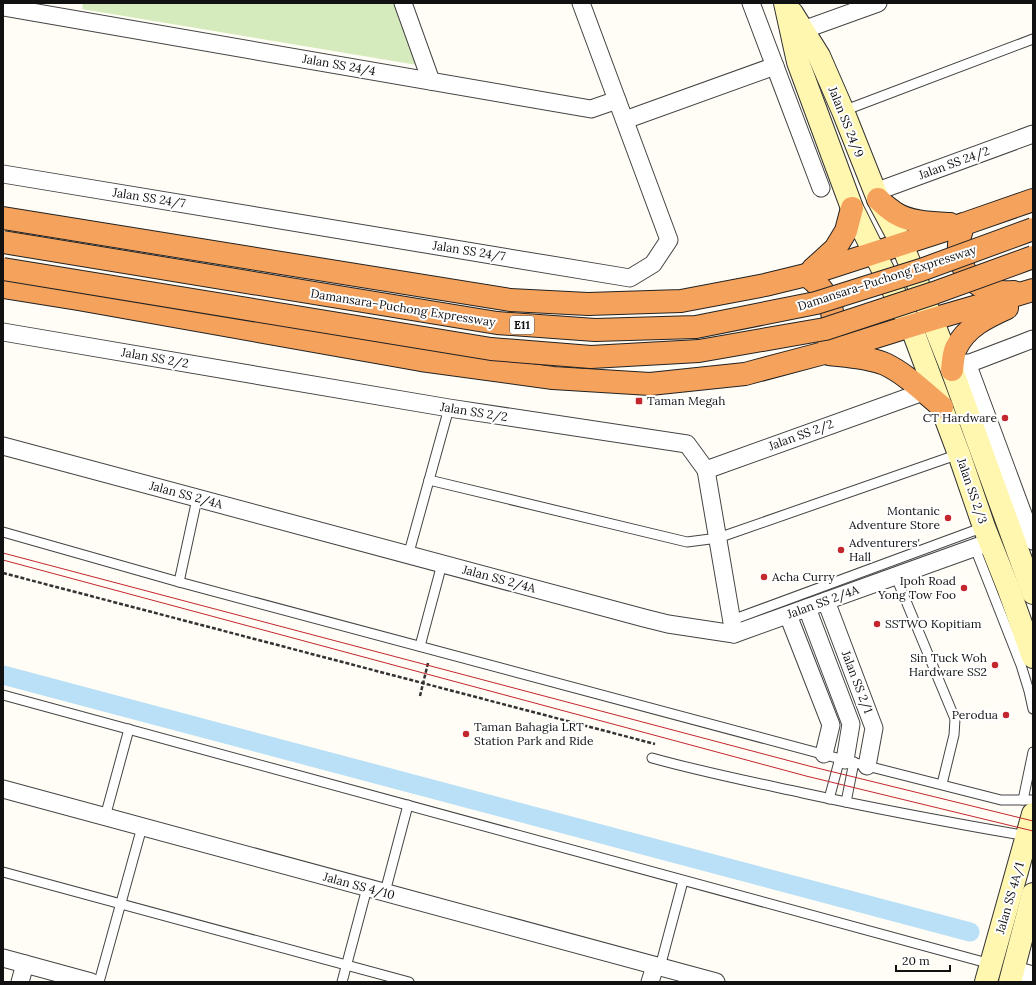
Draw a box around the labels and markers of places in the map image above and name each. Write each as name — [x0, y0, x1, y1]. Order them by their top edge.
place label: Taman Megah — [647, 393, 725, 408]
marker: Taman Megah — [634, 396, 644, 406]
place label: CT Hardware — [923, 410, 997, 425]
marker: CT Hardware — [1000, 413, 1010, 423]
place label: Montanic Adventure Store — [848, 503, 940, 532]
marker: Montanic Adventure Store — [943, 513, 953, 523]
place label: Adventurers' Hall — [848, 535, 920, 564]
marker: Adventurers' Hall — [836, 545, 846, 555]
place label: Acha Curry — [771, 569, 836, 584]
marker: Acha Curry — [759, 572, 769, 582]
place label: Ipoh Road Yong Tow Foo — [877, 573, 956, 602]
marker: Ipoh Road Yong Tow Foo — [959, 583, 969, 593]
place label: SSTWO Kopitiam — [885, 616, 982, 631]
marker: SSTWO Kopitiam — [872, 619, 882, 629]
place label: Sin Tuck Woh Hardware SS2 — [909, 650, 987, 679]
marker: Sin Tuck Woh Hardware SS2 — [990, 660, 1000, 670]
place label: Perodua — [952, 707, 998, 722]
marker: Perodua — [1001, 710, 1011, 720]
place label: Taman Bahagia LRT Station Park and Ride — [474, 719, 594, 748]
marker: Taman Bahagia LRT Station Park and Ride — [461, 729, 471, 739]

